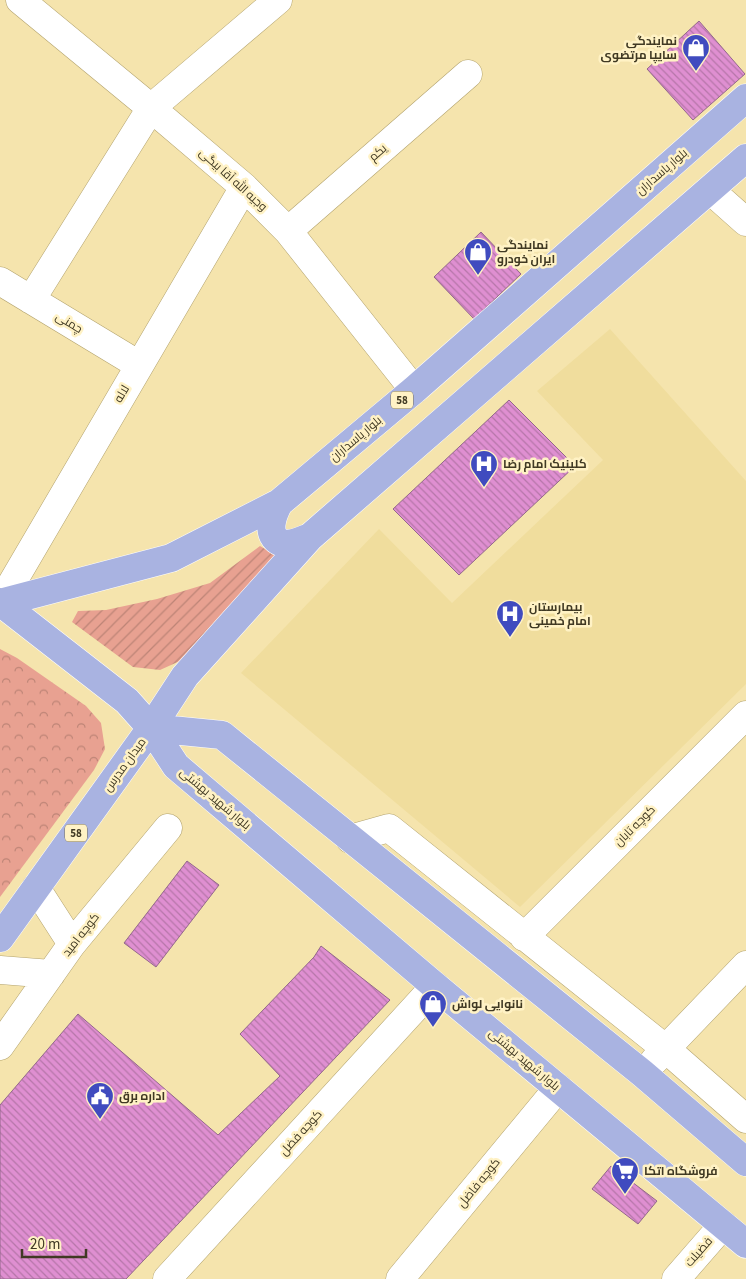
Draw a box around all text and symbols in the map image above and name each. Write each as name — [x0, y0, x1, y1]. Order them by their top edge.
place label: نمایندگی سایپا مرتضوی — [601, 33, 677, 64]
shop icon: نمایندگی سایپا مرتضوی — [681, 33, 711, 72]
street label: یکم — [365, 140, 391, 166]
street label: وجیه الله آقا بیگی — [195, 145, 271, 215]
street label: بلوار پاسداران — [633, 145, 691, 199]
shop icon: نمایندگی ایران خودرو — [463, 237, 493, 276]
place label: نمایندگی ایران خودرو — [497, 237, 555, 268]
street label: چمنی — [52, 308, 86, 338]
street label: لاله — [110, 382, 134, 406]
road number: 58 — [391, 392, 413, 408]
street label: بلوار پاسداران — [326, 412, 386, 466]
hospital icon: کلینیک امام رضا — [469, 449, 499, 488]
place label: کلینیک امام رضا — [503, 456, 587, 473]
hospital icon: بیمارستان امام خمینی — [495, 599, 525, 638]
place label: بیمارستان امام خمینی — [529, 599, 591, 630]
street label: میدان مدرس — [100, 734, 150, 796]
street label: بلوار شهید بهشتی — [176, 764, 254, 834]
street label: کوچه تابان — [611, 802, 659, 850]
road number: 58 — [65, 824, 87, 841]
street label: کوچه امید — [59, 910, 103, 960]
shop icon: نانوایی لواش — [418, 989, 448, 1028]
place label: نانوایی لواش — [452, 996, 523, 1013]
street label: بلوار شهید بهشتی — [485, 1025, 563, 1095]
public building icon: اداره برق — [85, 1081, 115, 1120]
place label: اداره برق — [119, 1088, 165, 1105]
street label: کوچه فضل — [276, 1106, 326, 1160]
street label: کوچه فاضل — [454, 1155, 504, 1211]
supermarket icon: فروشگاه اتکا — [610, 1156, 640, 1195]
place label: فروشگاه اتکا — [644, 1163, 717, 1180]
scale bar — [22, 1226, 86, 1258]
street label: فضیلت — [681, 1233, 717, 1271]
text: 20 m — [30, 1234, 60, 1255]

